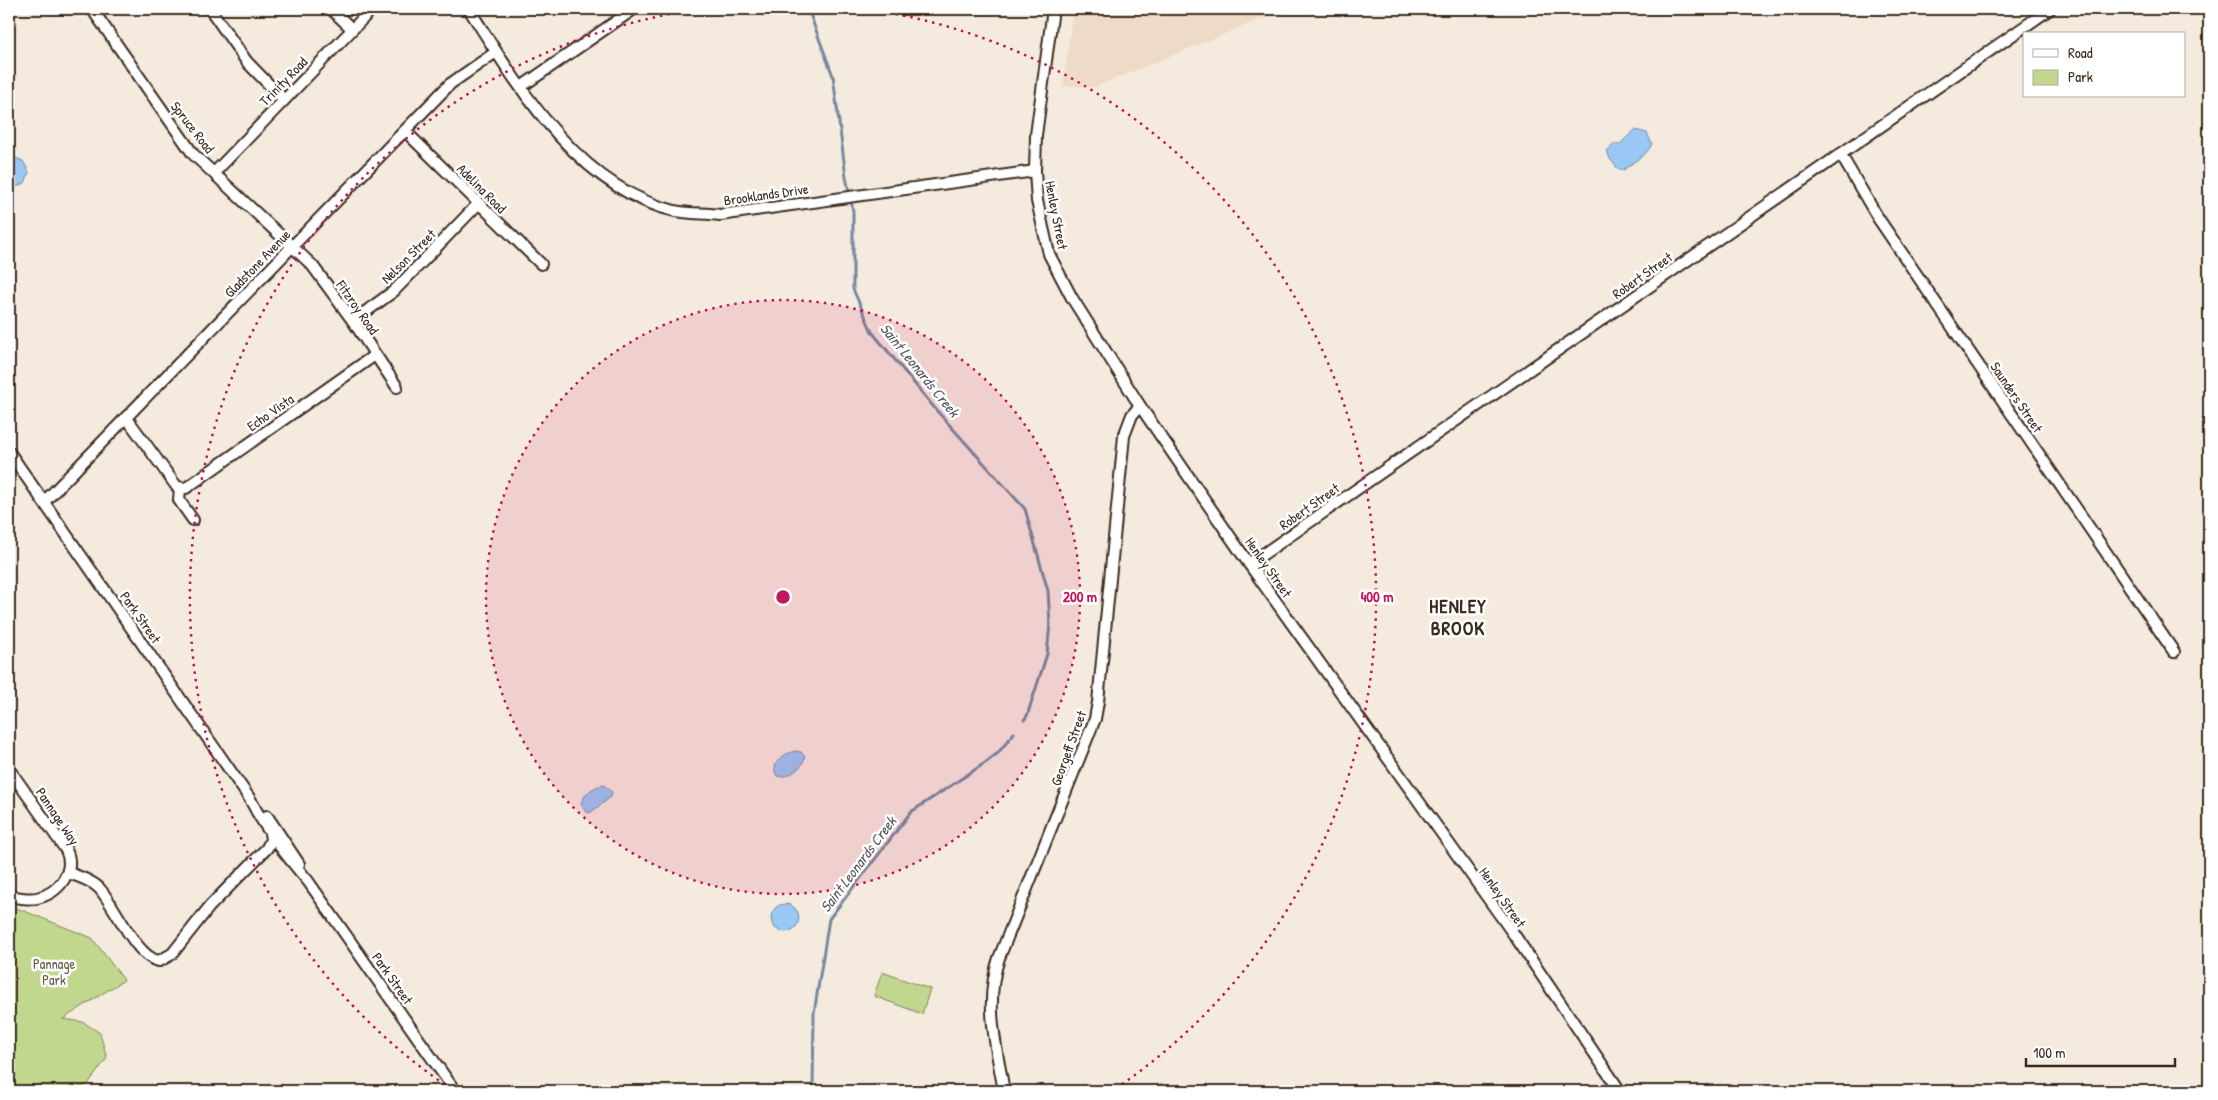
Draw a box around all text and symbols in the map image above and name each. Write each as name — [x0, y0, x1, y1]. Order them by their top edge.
legend — [2023, 32, 2186, 98]
text: Road — [2068, 42, 2093, 63]
street label: Trinity Road — [255, 52, 312, 110]
text: Park — [2068, 66, 2093, 87]
street label: Spruce Road — [166, 97, 219, 158]
street label: Adelina Road — [453, 159, 511, 217]
street label: Brooklands Drive — [722, 179, 810, 209]
street label: Henley Street — [1040, 179, 1073, 251]
street label: Gladstone Avenue — [220, 224, 295, 301]
street label: Nelson Street — [377, 224, 440, 287]
street label: Robert Street — [1608, 247, 1676, 303]
street label: Fitzroy Road — [331, 275, 384, 339]
water label: Saint Leonards Creek — [876, 319, 965, 423]
street label: Saunders Street — [1986, 358, 2048, 436]
street label: Echo Vista — [243, 389, 298, 435]
street label: Robert Street — [1275, 478, 1343, 534]
street label: Henley Street — [1240, 533, 1297, 602]
text: 200 m — [1063, 586, 1097, 607]
text: 400 m — [1361, 586, 1393, 607]
street label: Park Street — [116, 587, 166, 647]
centre of rings — [774, 588, 792, 606]
district label: HENLEY BROOK — [1429, 593, 1487, 641]
street label: Georgeff Street — [1046, 708, 1091, 788]
street label: Pannage Way — [31, 784, 84, 849]
water label: Saint Leonards Creek — [815, 810, 902, 916]
street label: Henley Street — [1474, 863, 1531, 932]
street label: Park Street — [368, 948, 418, 1008]
park label: Pannage Park — [33, 954, 76, 989]
scale bar — [2026, 1035, 2174, 1067]
text: 100 m — [2033, 1042, 2066, 1063]

